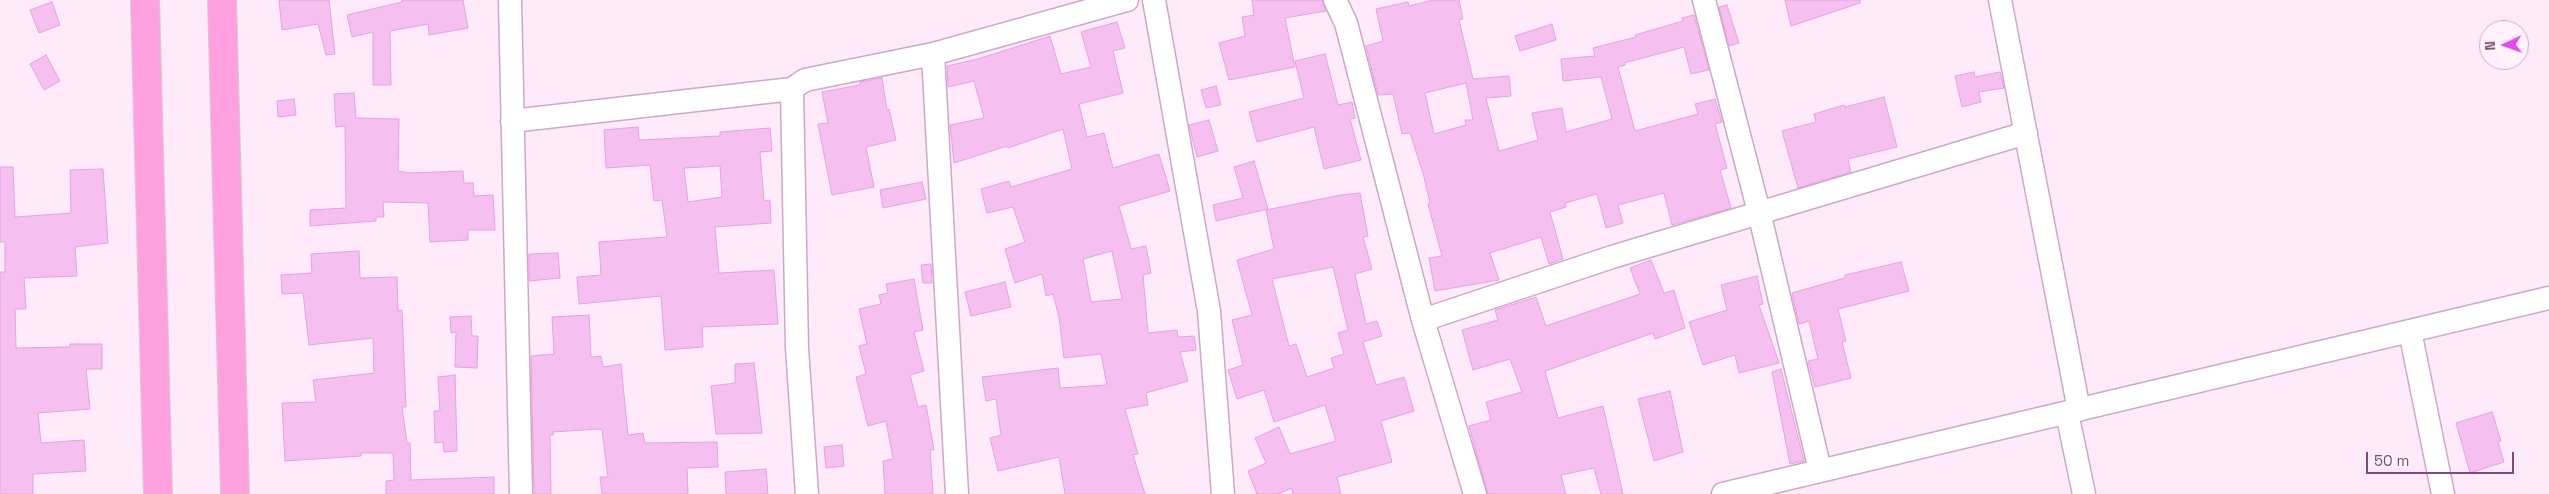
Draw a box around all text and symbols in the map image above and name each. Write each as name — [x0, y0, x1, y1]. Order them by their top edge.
north arrow — [2479, 20, 2529, 70]
text: N — [2481, 41, 2499, 51]
scale bar — [2369, 442, 2516, 474]
text: 50 m — [2374, 451, 2409, 470]

